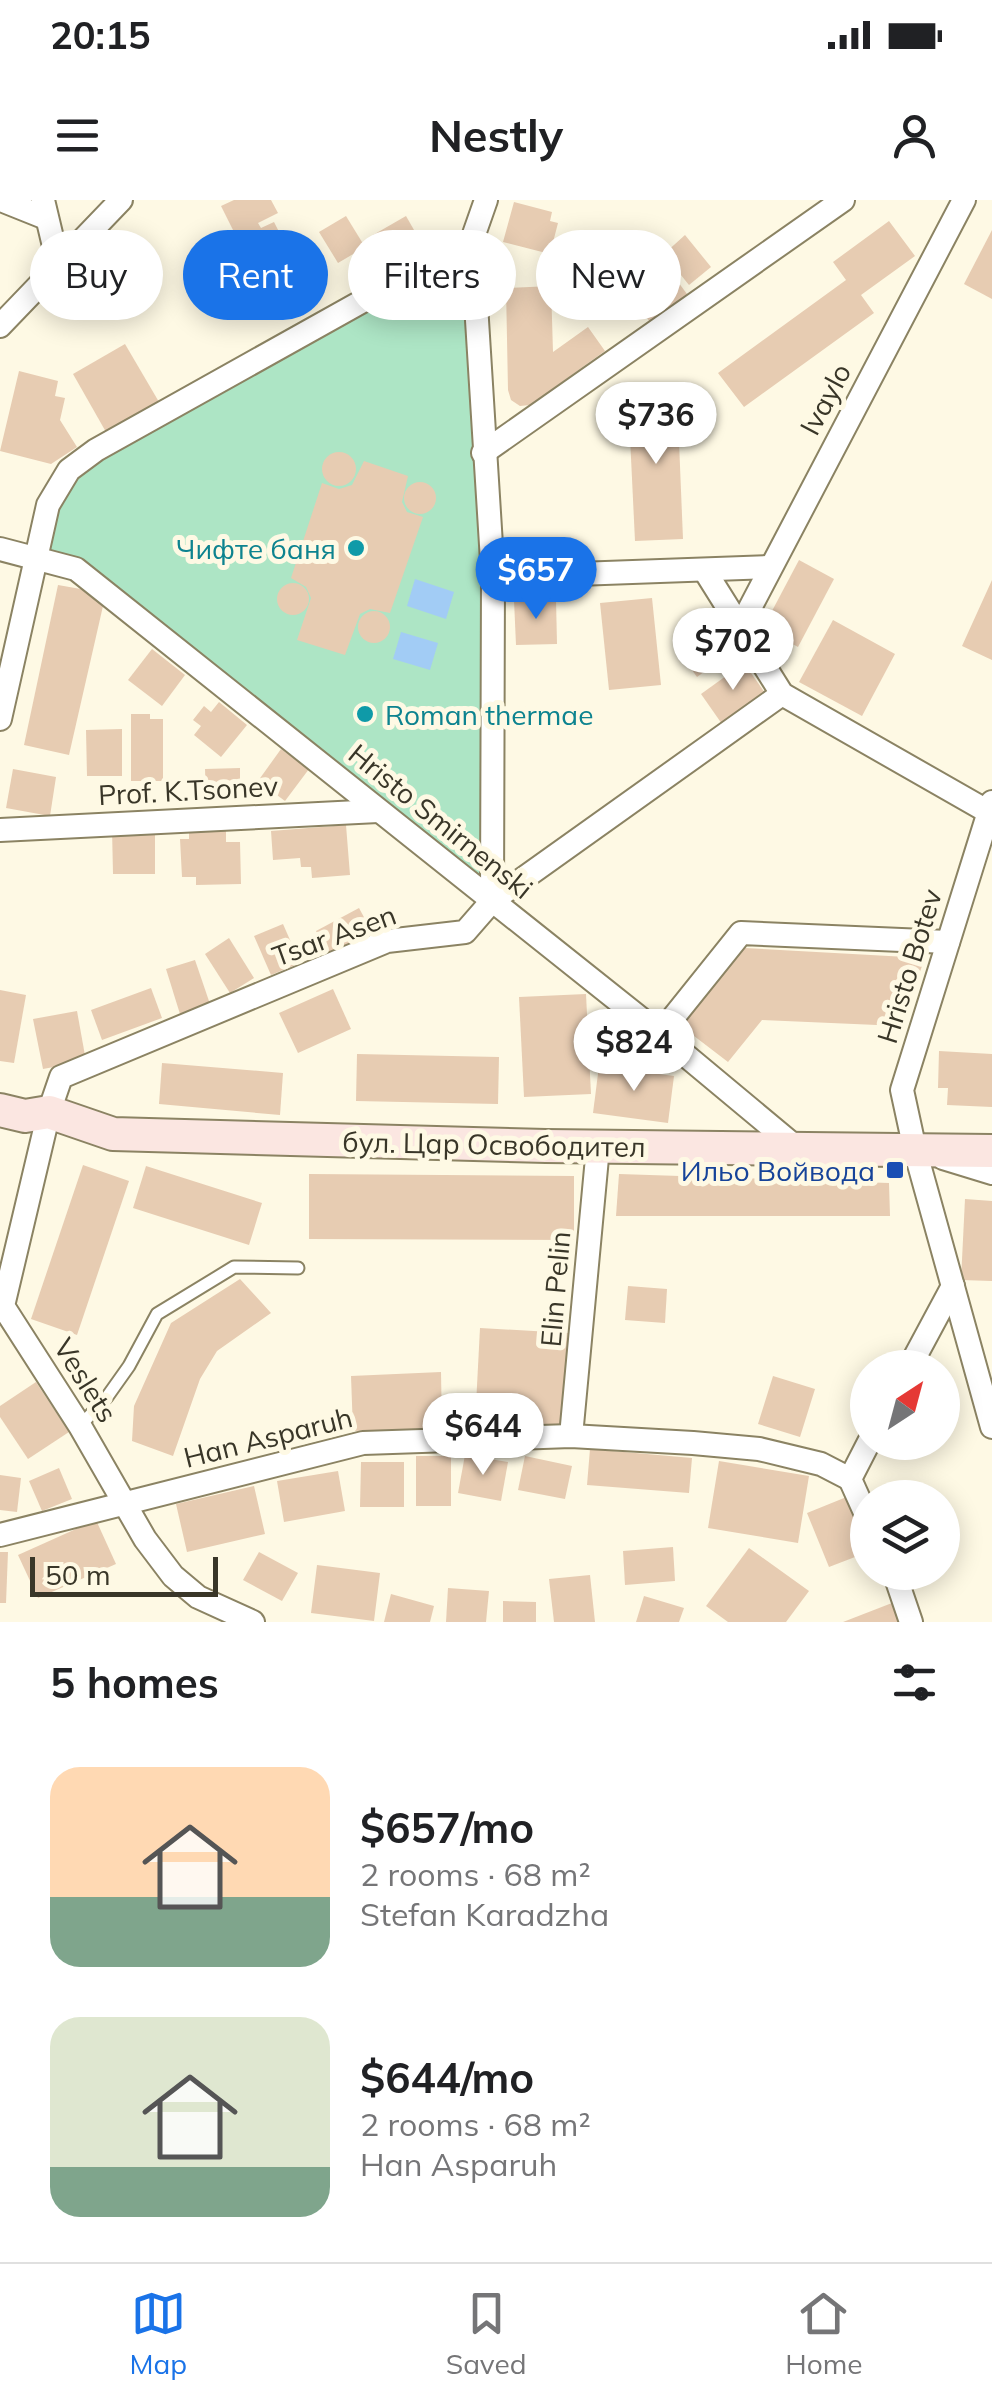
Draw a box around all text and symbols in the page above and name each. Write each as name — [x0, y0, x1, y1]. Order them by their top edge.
text: 20:15 — [50, 11, 151, 59]
text: Nestly — [429, 107, 563, 163]
icon: menu — [50, 108, 105, 163]
icon: person — [887, 108, 942, 163]
chip: Buy — [30, 230, 163, 320]
chip: Rent — [183, 230, 328, 320]
chip: Filters — [348, 230, 516, 320]
chip: New — [536, 230, 681, 320]
street label: Ivaylo — [792, 357, 858, 441]
pin: $736 — [597, 382, 715, 467]
text: $736 — [618, 394, 694, 434]
place label: Чифте баня — [176, 531, 336, 566]
marker: Чифте баня — [345, 537, 367, 559]
pin: $657 — [477, 537, 595, 622]
text: $657 — [498, 549, 574, 589]
pin: $702 — [674, 608, 792, 693]
text: $702 — [695, 620, 771, 660]
place label: Roman thermae — [385, 697, 593, 732]
marker: Roman thermae — [354, 703, 376, 725]
street label: Hristo Smirnenski — [342, 736, 540, 906]
street label: Prof. K.Tsonev — [97, 768, 279, 812]
street label: Hristo Botev — [869, 885, 949, 1047]
street label: Tsar Asen — [267, 897, 401, 973]
pin: $824 — [575, 1009, 693, 1094]
text: $824 — [596, 1021, 672, 1061]
street label: бул. Цар Освободител — [342, 1124, 646, 1164]
place label: Ильо Войвода — [681, 1153, 875, 1188]
marker: Ильо Войвода — [884, 1159, 906, 1181]
street label: Elin Pelin — [533, 1230, 577, 1348]
street label: Veslets — [47, 1331, 125, 1429]
north arrow — [850, 1350, 960, 1460]
map controls — [850, 1350, 960, 1590]
pin: $644 — [424, 1393, 542, 1478]
street label: Han Asparuh — [180, 1399, 356, 1475]
text: $644 — [445, 1405, 521, 1445]
button: layers — [850, 1480, 960, 1590]
scale bar — [30, 1552, 218, 1596]
text: 50 m — [45, 1557, 111, 1592]
icon: filters — [887, 1655, 942, 1710]
text: 5 homes — [50, 1656, 219, 1709]
text: $657/mo — [360, 1801, 534, 1854]
icon: home — [130, 1807, 250, 1927]
text: 2 rooms · 68 m² — [360, 1854, 591, 1894]
text: Stefan Karadzha — [360, 1894, 609, 1934]
text: $644/mo — [360, 2051, 534, 2104]
icon: home — [130, 2057, 250, 2177]
text: 2 rooms · 68 m² — [360, 2104, 591, 2144]
text: Han Asparuh — [360, 2144, 557, 2184]
tab: Map — [129, 2286, 187, 2381]
tab: Saved — [446, 2286, 527, 2381]
tab: Home — [785, 2286, 863, 2381]

